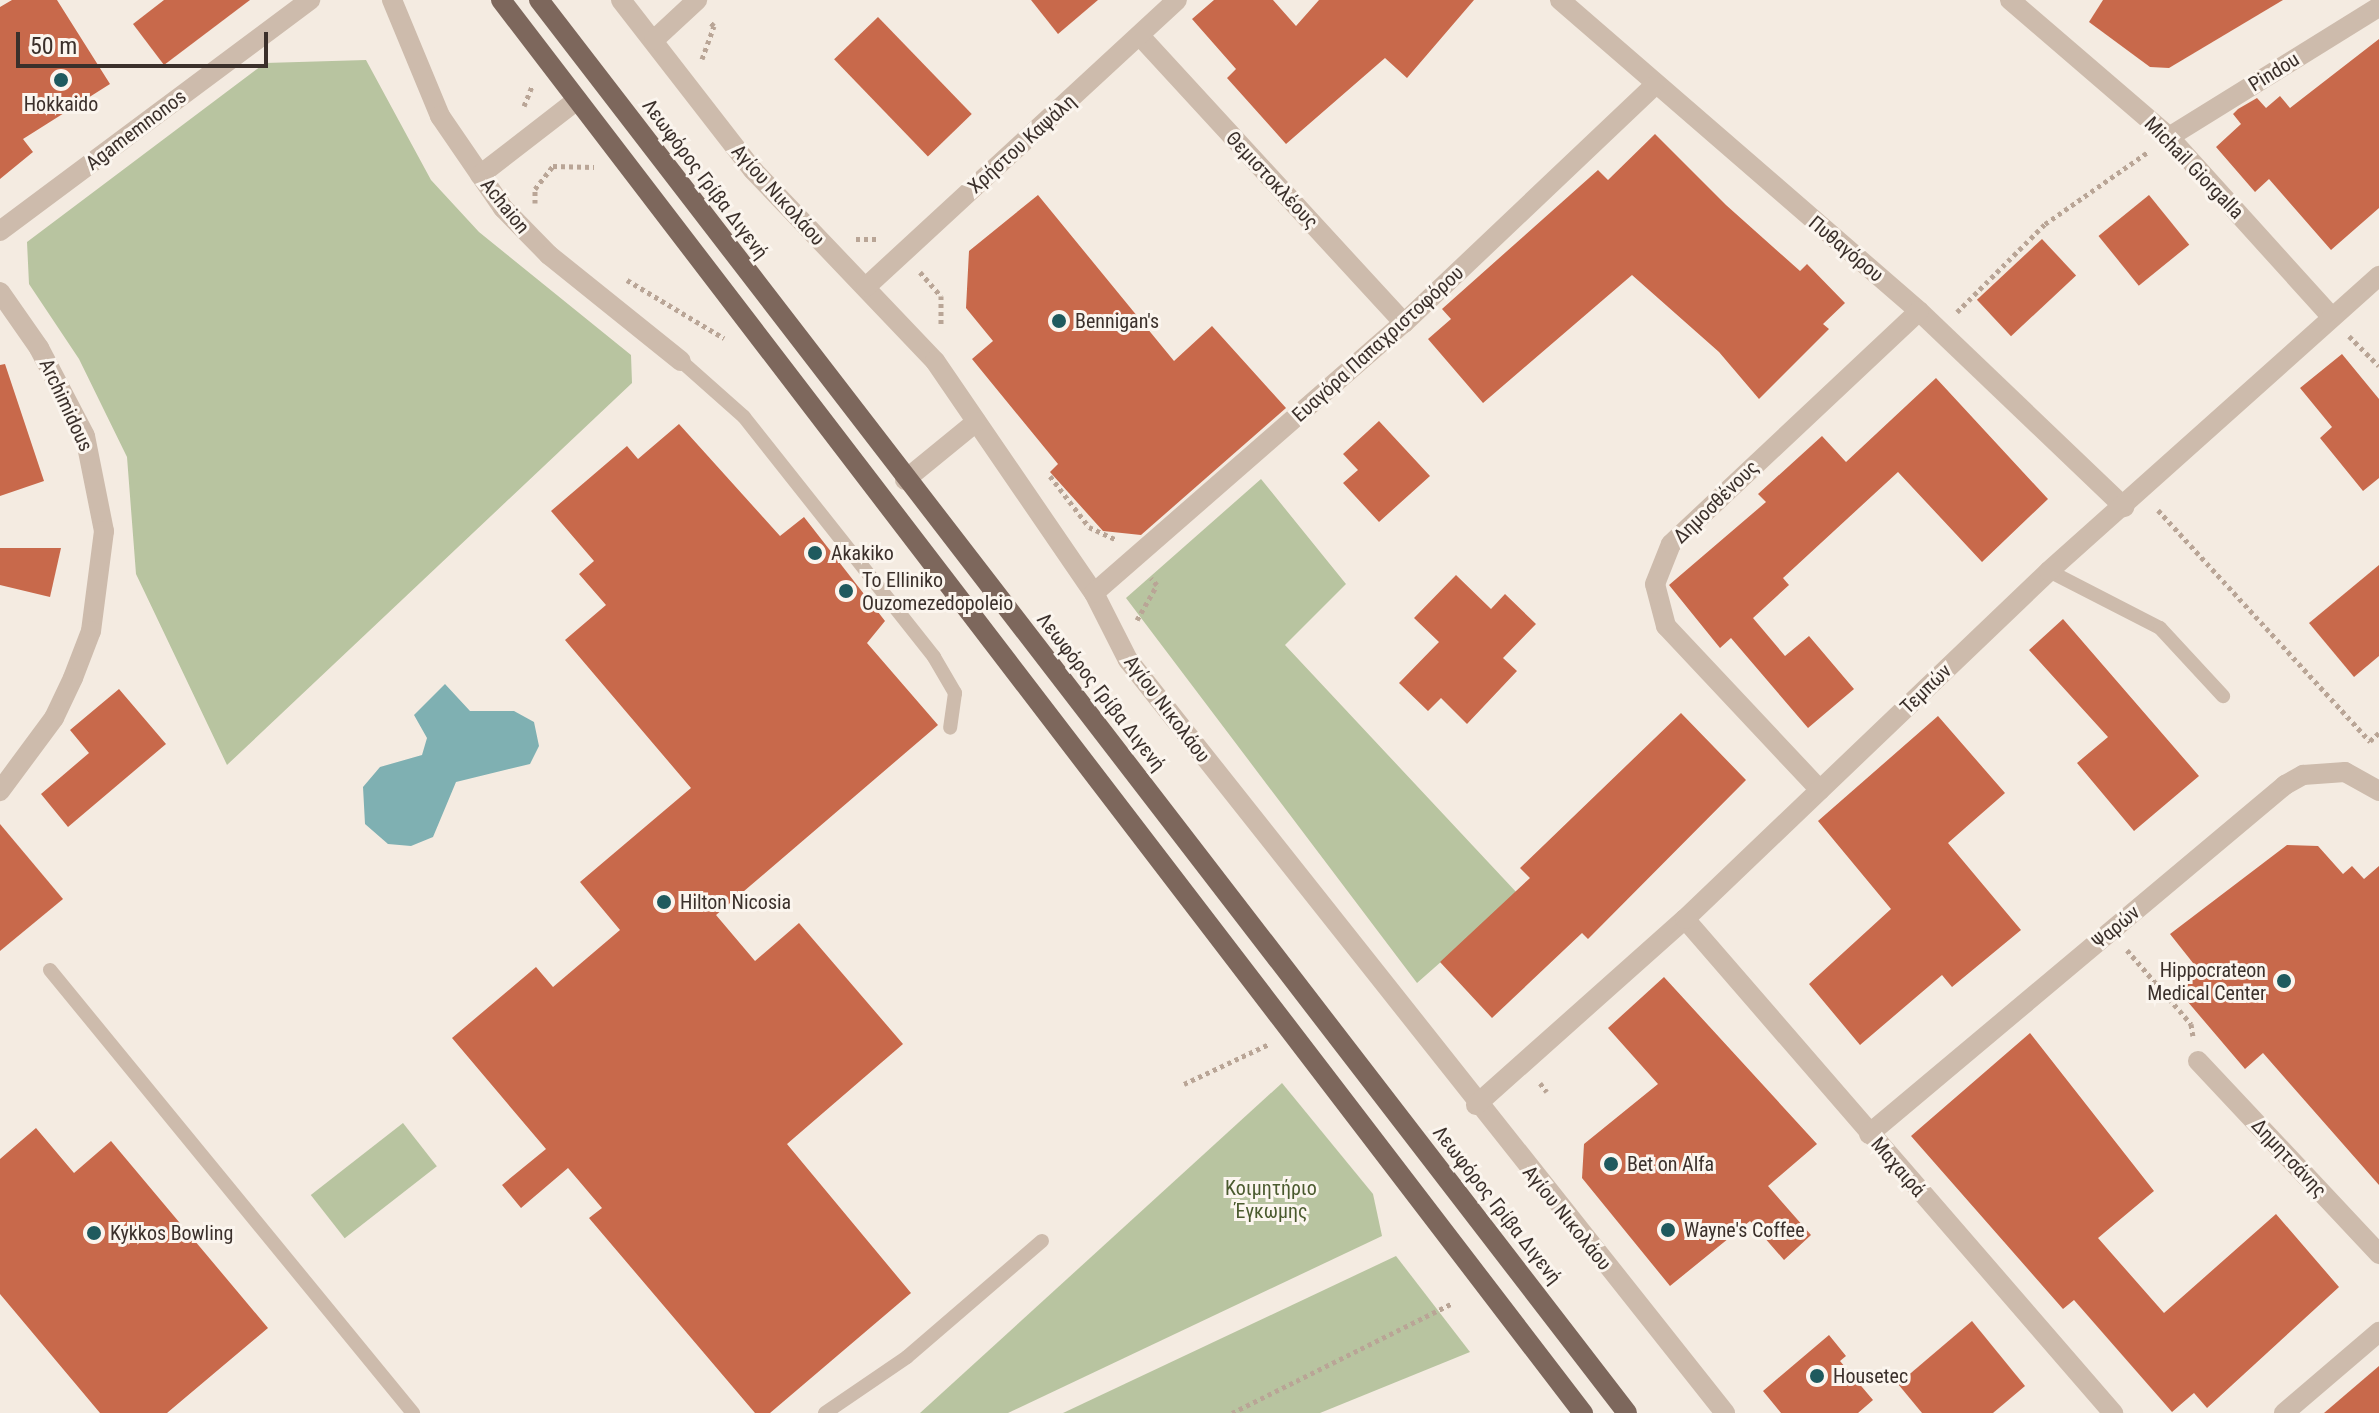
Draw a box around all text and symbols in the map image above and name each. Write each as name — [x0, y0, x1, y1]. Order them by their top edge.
scale bar — [20, 16, 272, 66]
text: 50 m — [30, 32, 77, 60]
street label: Pindou — [2244, 47, 2304, 97]
marker: Hokkaido — [52, 71, 70, 89]
street label: Agamemnonos — [81, 85, 191, 175]
street label: Χρήστου Καψάλη — [963, 89, 1081, 199]
place label: Hokkaido — [24, 92, 98, 116]
street label: Λεωφόρος Γρίβα Διγενή — [637, 94, 773, 264]
street label: Michail Giorgalla — [2139, 112, 2249, 224]
street label: Θεμιστοκλέους — [1221, 126, 1323, 234]
street label: Αγίου Νικολάου — [726, 140, 830, 250]
street label: Achaion — [475, 173, 535, 239]
street label: Πυθαγόρου — [1804, 211, 1888, 287]
street label: Ευαγόρα Παπαχριστοφόρου — [1287, 261, 1469, 427]
place label: Bennigan's — [1075, 309, 1159, 333]
marker: Bennigan's — [1050, 312, 1068, 330]
street label: Archimidous — [34, 355, 98, 455]
street label: Δημοσθένους — [1668, 455, 1764, 549]
place label: Akakiko — [831, 541, 894, 565]
marker: Akakiko — [806, 544, 824, 562]
place label: To Elliniko Ouzomezedopoleio — [862, 568, 1013, 615]
marker: To Elliniko Ouzomezedopoleio — [837, 582, 855, 600]
street label: Λεωφόρος Γρίβα Διγενή — [1032, 608, 1170, 776]
street label: Αγίου Νικολάου — [1119, 651, 1215, 767]
street label: Τεμπών — [1895, 659, 1957, 719]
place label: Hilton Nicosia — [680, 890, 791, 914]
marker: Hilton Nicosia — [655, 893, 673, 911]
street label: Ψαρών — [2087, 900, 2145, 954]
place label: Hippocrateon Medical Center — [2147, 958, 2266, 1005]
marker: Hippocrateon Medical Center — [2273, 970, 2295, 992]
street label: Δημητσάνης — [2246, 1114, 2332, 1202]
street label: Λεωφόρος Γρίβα Διγενή — [1428, 1121, 1566, 1289]
street label: Μαχαιρά — [1866, 1132, 1930, 1202]
place label: Bet on Alfa — [1627, 1152, 1714, 1176]
marker: Bet on Alfa — [1602, 1155, 1620, 1173]
street label: Αγίου Νικολάου — [1517, 1161, 1617, 1275]
park label: Κοιμητήριο Έγκωμης — [1225, 1177, 1317, 1224]
place label: Wayne's Coffee — [1684, 1218, 1805, 1242]
place label: Kykkos Bowling — [110, 1221, 233, 1245]
marker: Wayne's Coffee — [1659, 1221, 1677, 1239]
marker: Kykkos Bowling — [85, 1224, 103, 1242]
place label: Housetec — [1833, 1364, 1908, 1388]
marker: Housetec — [1808, 1367, 1826, 1385]

